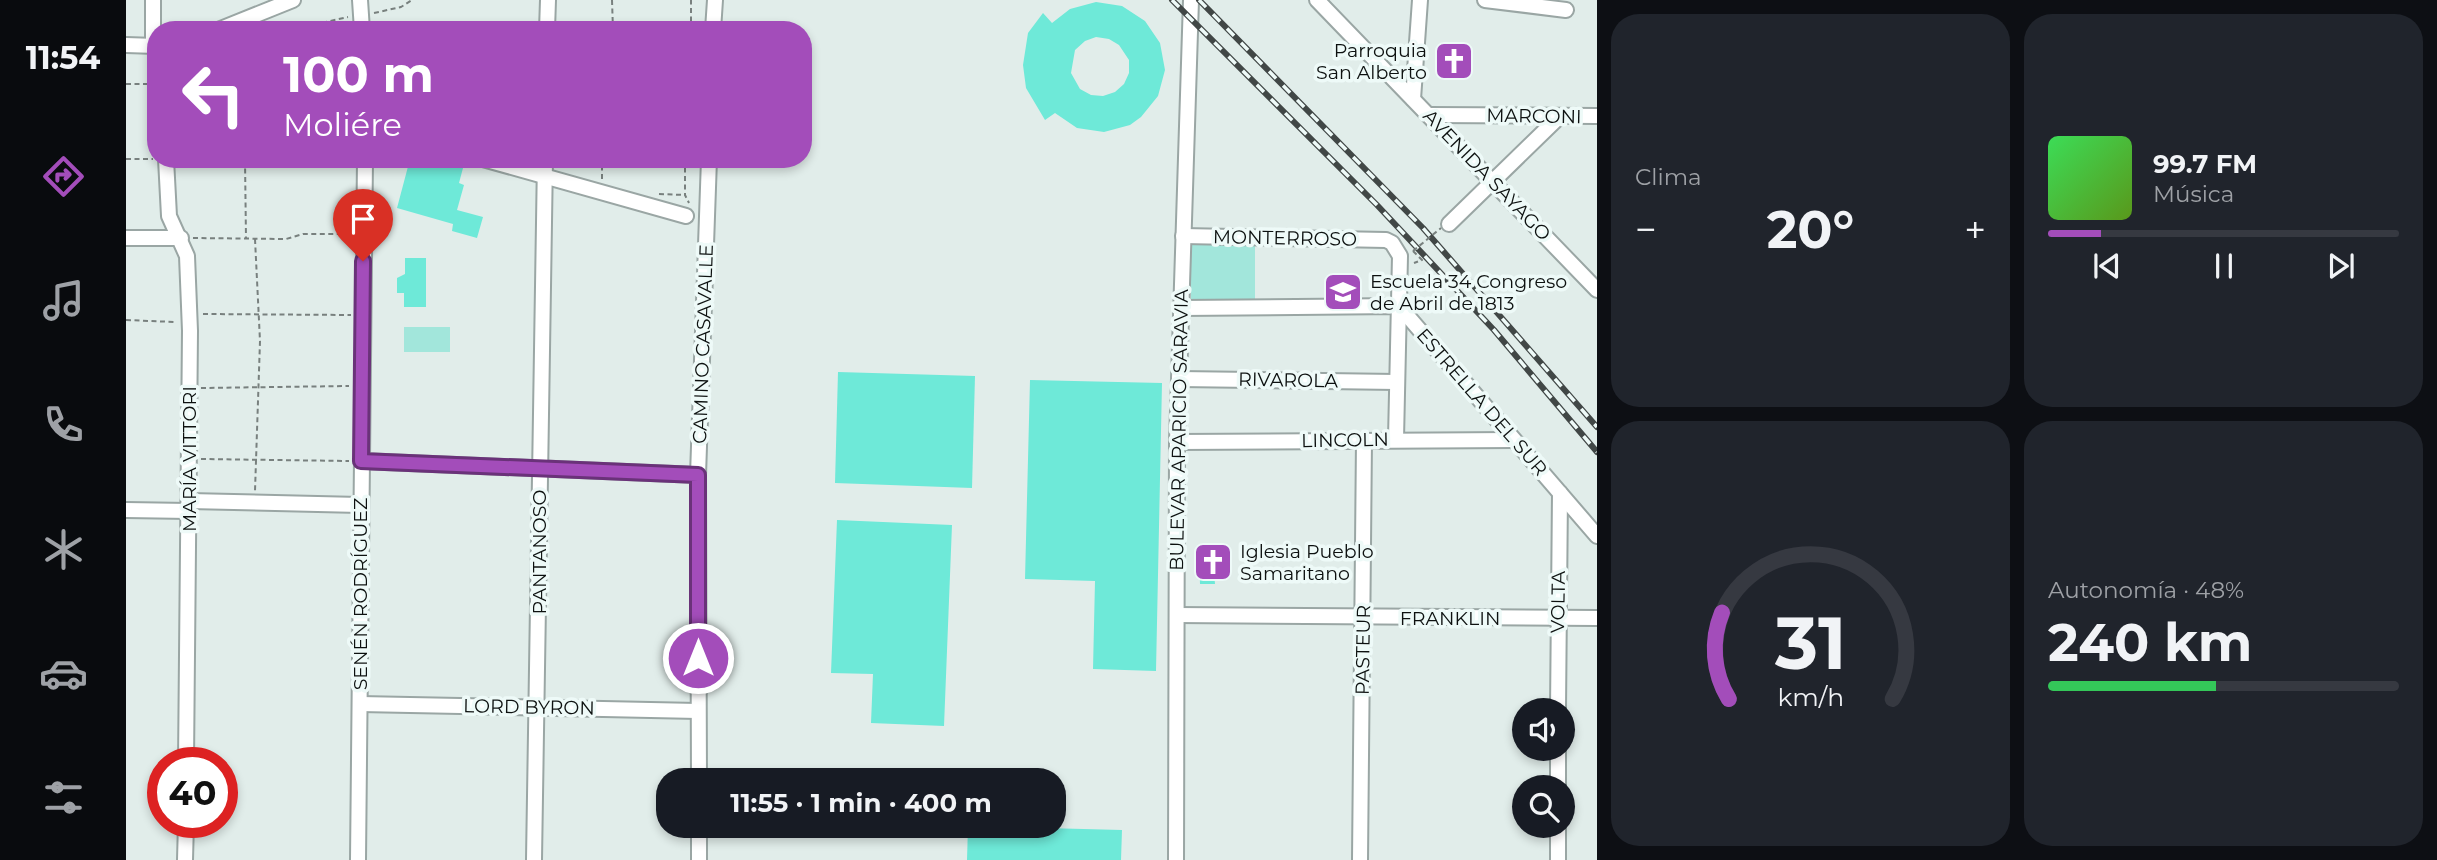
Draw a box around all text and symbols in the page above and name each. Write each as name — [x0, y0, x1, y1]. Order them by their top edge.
text: 11:54 — [26, 38, 100, 77]
place label: Parroquia San Alberto — [1316, 39, 1427, 84]
church icon: Parroquia San Alberto — [1433, 40, 1475, 82]
text: 100 m — [283, 45, 434, 104]
icon: left — [168, 49, 259, 140]
street label: MARCONI — [1486, 104, 1582, 128]
text: Moliére — [283, 105, 402, 144]
street label: AVENIDA SAYAGO — [1418, 105, 1556, 245]
text: 99.7 FM — [2153, 148, 2257, 180]
icon: directions — [39, 152, 88, 201]
text: Clima — [1635, 163, 1702, 191]
text: Música — [2153, 180, 2234, 208]
pin — [333, 189, 393, 261]
text: 20° — [1767, 198, 1854, 261]
icon: arrive — [344, 200, 382, 238]
text: − — [1635, 206, 1657, 253]
text: + — [1964, 206, 1986, 253]
street label: MONTERROSO — [1213, 225, 1357, 251]
street label: CAMINO CASAVALLE — [688, 244, 718, 444]
icon: previous — [2088, 247, 2126, 285]
icon: pause — [2205, 247, 2243, 285]
icon: next — [2322, 247, 2360, 285]
place label: Escuela 34 Congreso de Abril de 1813 — [1370, 270, 1567, 315]
school or university icon: Escuela 34 Congreso de Abril de 1813 — [1322, 271, 1364, 313]
icon: music — [39, 276, 88, 325]
street label: BULEVAR APARICIO SARAVIA — [1165, 288, 1193, 571]
street label: ESTRELLA DEL SUR — [1412, 324, 1552, 480]
street label: RIVAROLA — [1238, 368, 1339, 392]
street label: MARÍA VITTORI — [178, 386, 201, 532]
icon: phone — [39, 400, 88, 449]
street label: LINCOLN — [1301, 428, 1389, 452]
street label: PANTANOSO — [528, 490, 551, 614]
street label: SENÉN RODRÍGUEZ — [349, 498, 372, 690]
icon: climate — [39, 525, 88, 574]
place label: Iglesia Pueblo Samaritano — [1240, 540, 1374, 585]
church icon: Iglesia Pueblo Samaritano — [1192, 541, 1234, 583]
street label: VOLTA — [1546, 570, 1570, 633]
text: Autonomía · 48% — [2048, 576, 2244, 604]
text: 31 — [1774, 600, 1846, 688]
street label: PASTEUR — [1351, 605, 1375, 695]
street label: FRANKLIN — [1400, 607, 1500, 630]
text: 240 km — [2048, 611, 2252, 674]
position arrow — [661, 621, 735, 695]
icon: car — [39, 649, 88, 698]
text: km/h — [1777, 682, 1844, 712]
street label: LORD BYRON — [463, 694, 595, 720]
map controls — [1512, 698, 1575, 838]
button: sound — [1512, 698, 1575, 761]
speed limit sign: 40 — [147, 747, 238, 838]
icon: filters — [39, 773, 88, 822]
button: search — [1512, 775, 1575, 838]
text: 11:55 · 1 min · 400 m — [730, 787, 992, 819]

